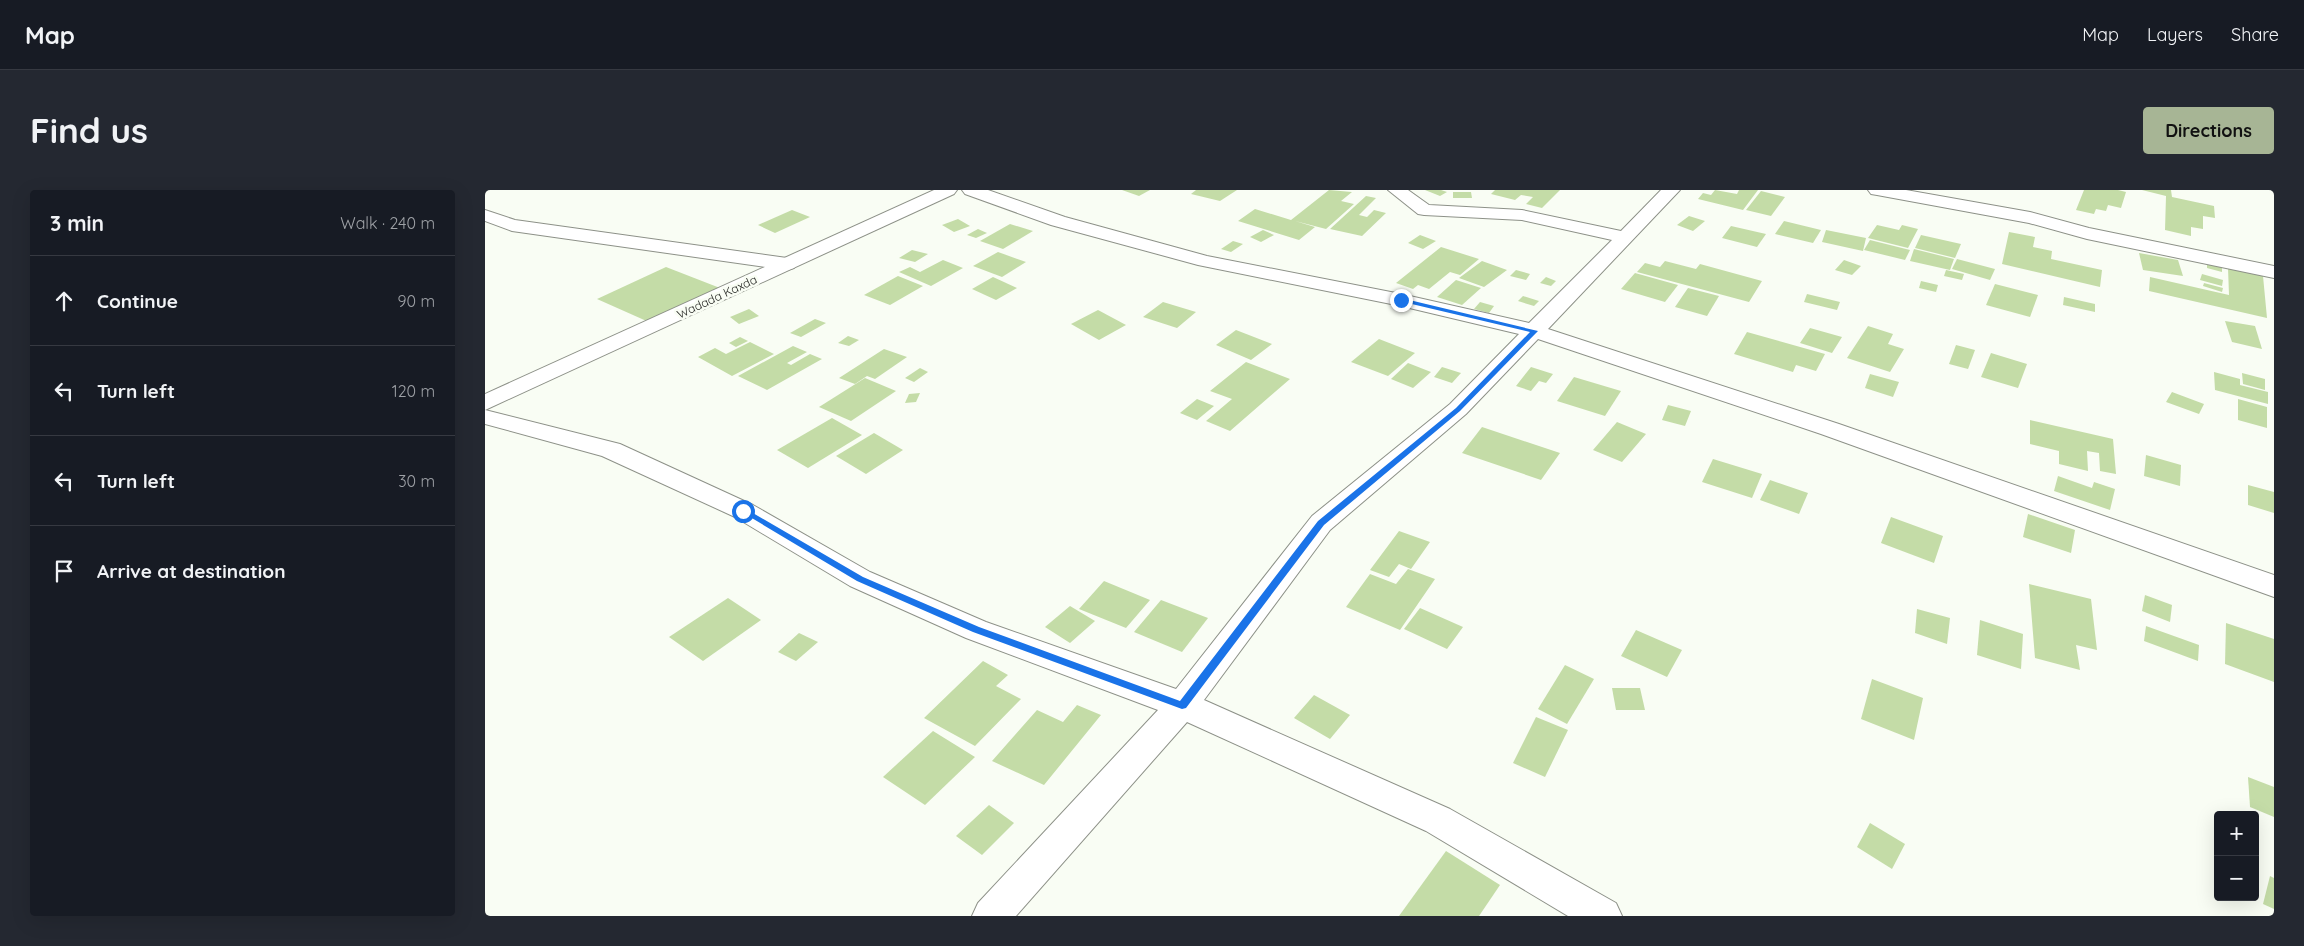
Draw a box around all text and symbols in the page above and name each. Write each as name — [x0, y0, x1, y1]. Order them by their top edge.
text: Map — [25, 20, 75, 50]
text: Map — [2082, 23, 2119, 46]
text: Layers — [2147, 23, 2203, 46]
text: Share — [2231, 23, 2279, 46]
button: Directions — [2143, 107, 2274, 154]
text: Find us — [30, 108, 148, 152]
text: 3 min — [50, 210, 104, 236]
text: Walk · 240 m — [340, 213, 435, 233]
street label: Wadada Kaxda — [674, 271, 759, 322]
icon: ahead — [50, 287, 78, 315]
text: Continue — [97, 289, 178, 313]
route end — [1390, 289, 1413, 312]
text: 90 m — [398, 291, 435, 311]
icon: left — [50, 377, 78, 405]
text: Turn left — [97, 379, 175, 403]
text: 120 m — [392, 381, 435, 401]
icon: left — [50, 467, 78, 495]
text: Turn left — [97, 469, 175, 493]
text: 30 m — [398, 471, 435, 491]
route start — [732, 500, 755, 523]
icon: arrive — [50, 557, 78, 585]
text: Arrive at destination — [97, 559, 286, 583]
map controls — [2214, 811, 2259, 901]
button: + — [2214, 811, 2259, 856]
button: − — [2214, 856, 2259, 901]

